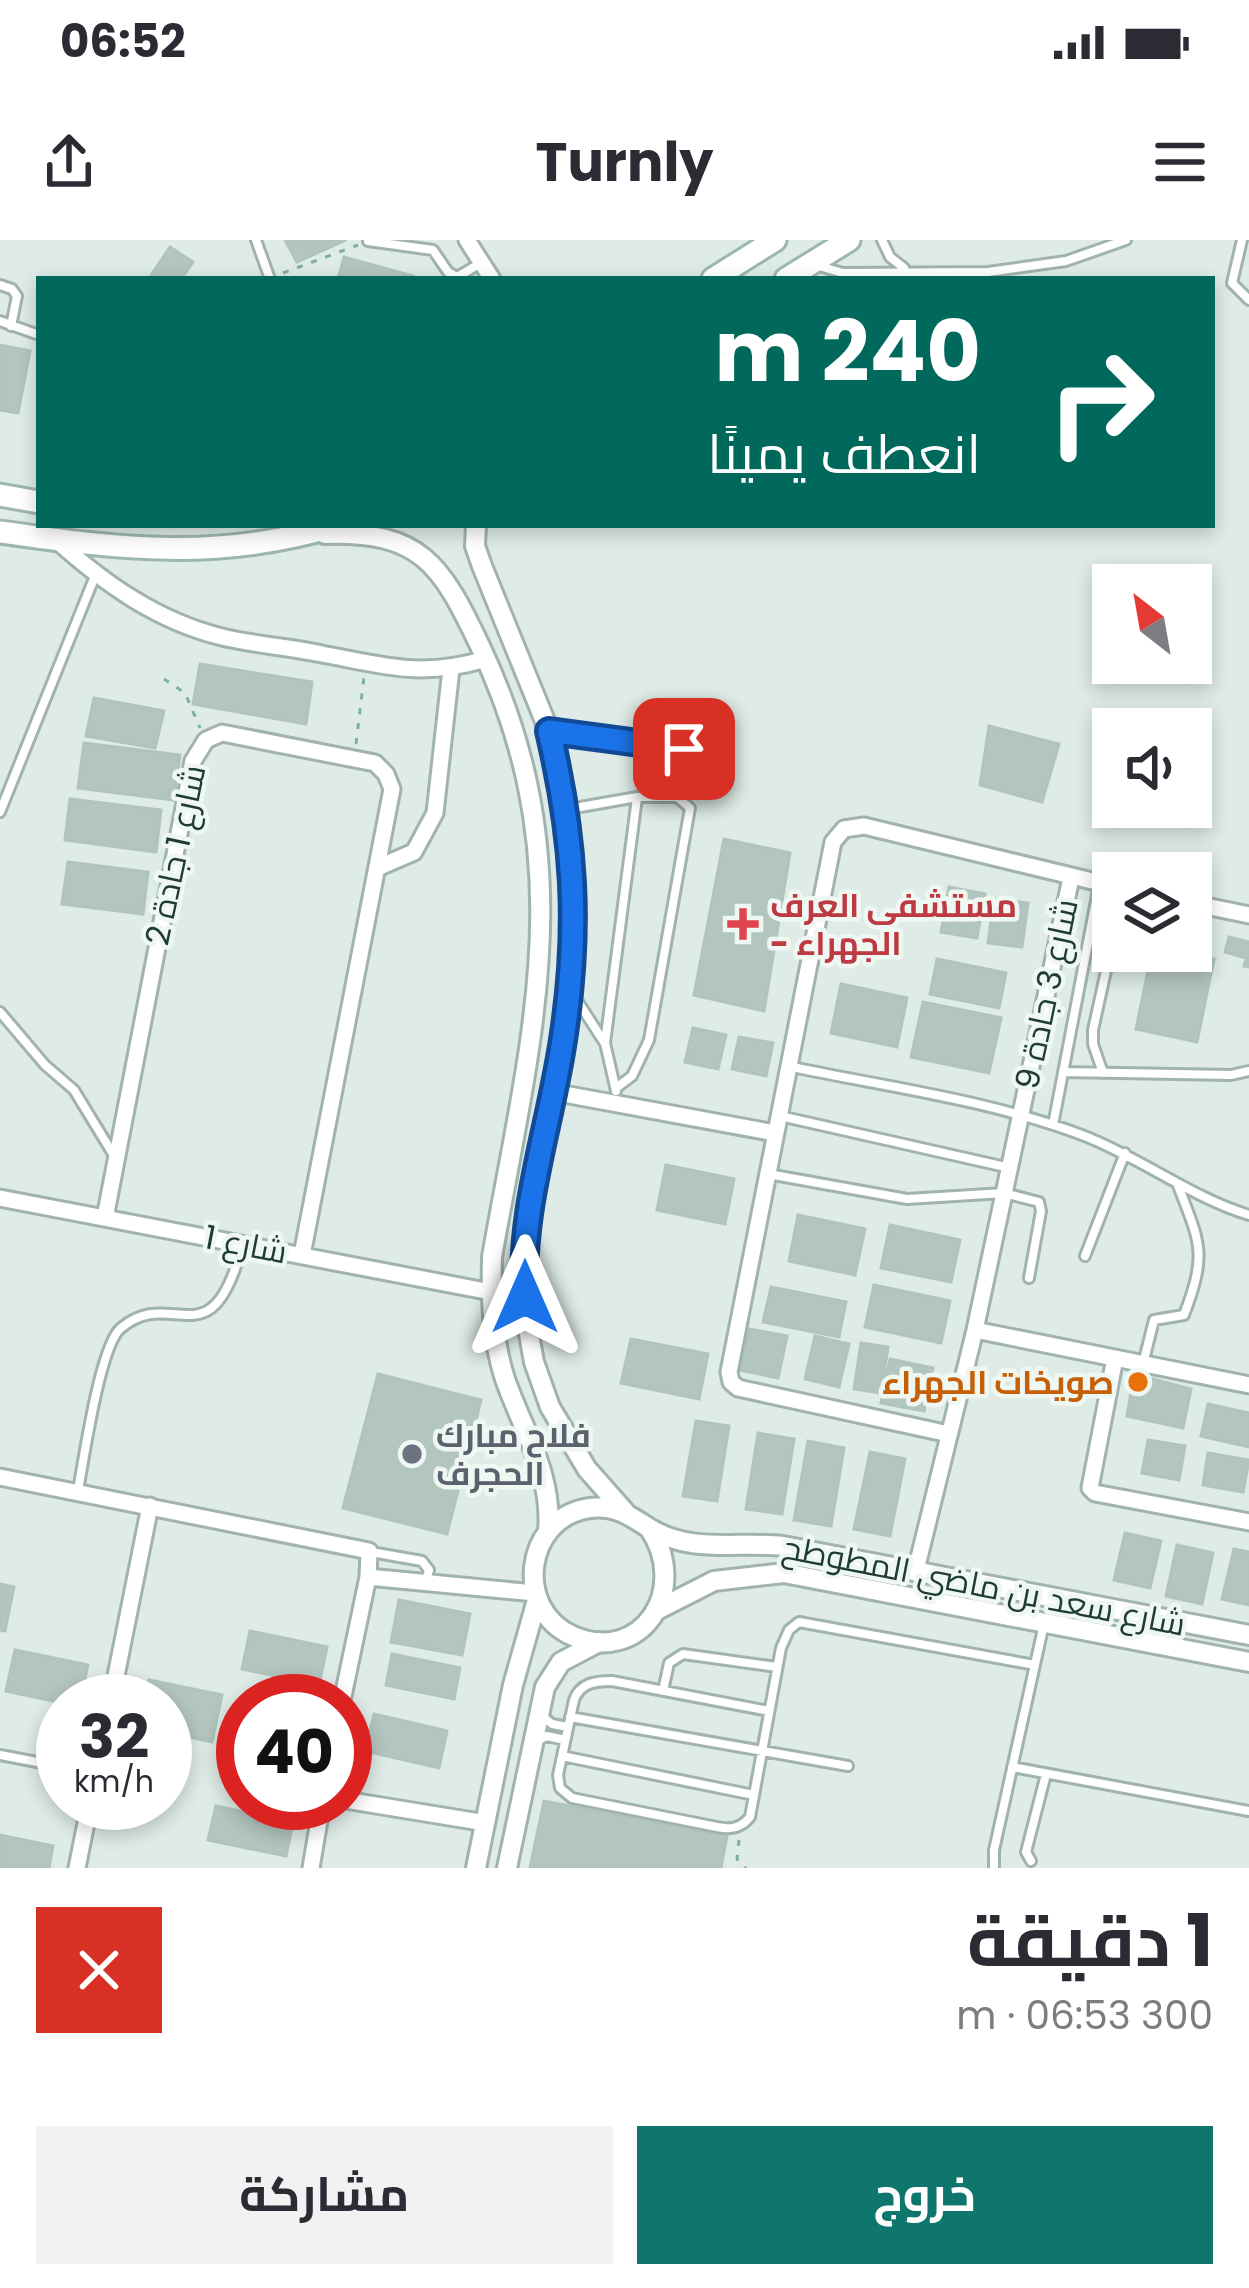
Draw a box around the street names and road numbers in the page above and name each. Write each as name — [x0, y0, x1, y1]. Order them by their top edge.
street label: شارع 1 جادة 2 — [133, 761, 218, 950]
street label: شارع 3 جادة 9 — [1003, 894, 1090, 1094]
street label: شارع 1 — [201, 1213, 291, 1276]
street label: شارع سعد بن ماضي المطوطح — [778, 1523, 1189, 1649]

